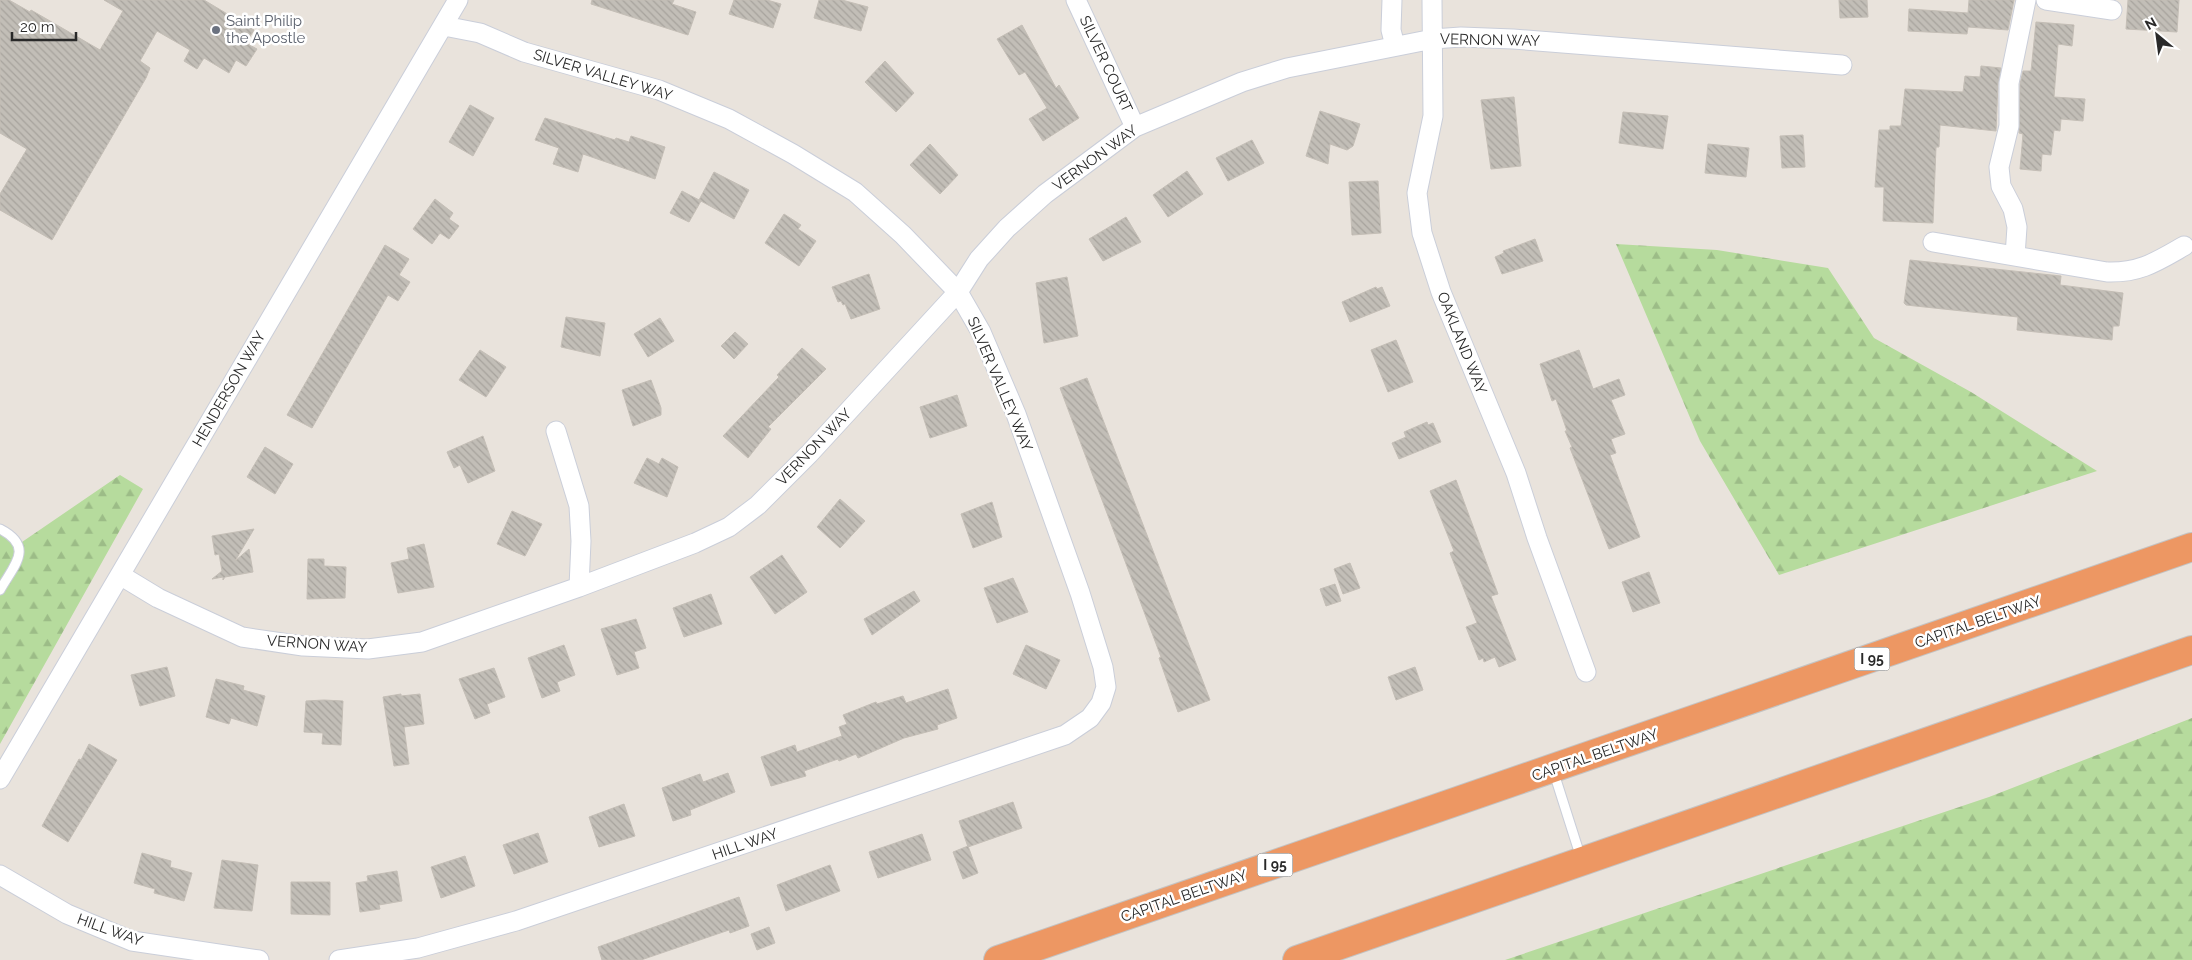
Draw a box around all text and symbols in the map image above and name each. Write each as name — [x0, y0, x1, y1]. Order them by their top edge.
scale bar — [12, 10, 76, 42]
north arrow — [2132, 10, 2182, 60]
place label: Saint Philip the Apostle — [226, 12, 306, 47]
street label: SILVER COURT — [1076, 13, 1136, 115]
text: N — [2142, 14, 2159, 33]
text: 20 m — [20, 18, 55, 36]
marker: Saint Philip the Apostle — [210, 24, 222, 36]
street label: VERNON WAY — [1440, 30, 1541, 50]
street label: SILVER VALLEY WAY — [531, 45, 675, 105]
street label: VERNON WAY — [1049, 121, 1141, 195]
street label: OAKLAND WAY — [1433, 289, 1491, 397]
street label: SILVER VALLEY WAY — [963, 314, 1037, 454]
street label: HENDERSON WAY — [189, 328, 269, 450]
street label: VERNON WAY — [773, 404, 855, 489]
street label: CAPITAL BELTWAY — [1912, 592, 2044, 652]
street label: VERNON WAY — [266, 632, 368, 656]
road number: I 95 — [1854, 648, 1890, 671]
street label: CAPITAL BELTWAY — [1529, 725, 1661, 785]
street label: HILL WAY — [710, 824, 781, 864]
road number: I 95 — [1258, 854, 1292, 876]
street label: CAPITAL BELTWAY — [1118, 866, 1250, 926]
street label: HILL WAY — [75, 910, 146, 950]

